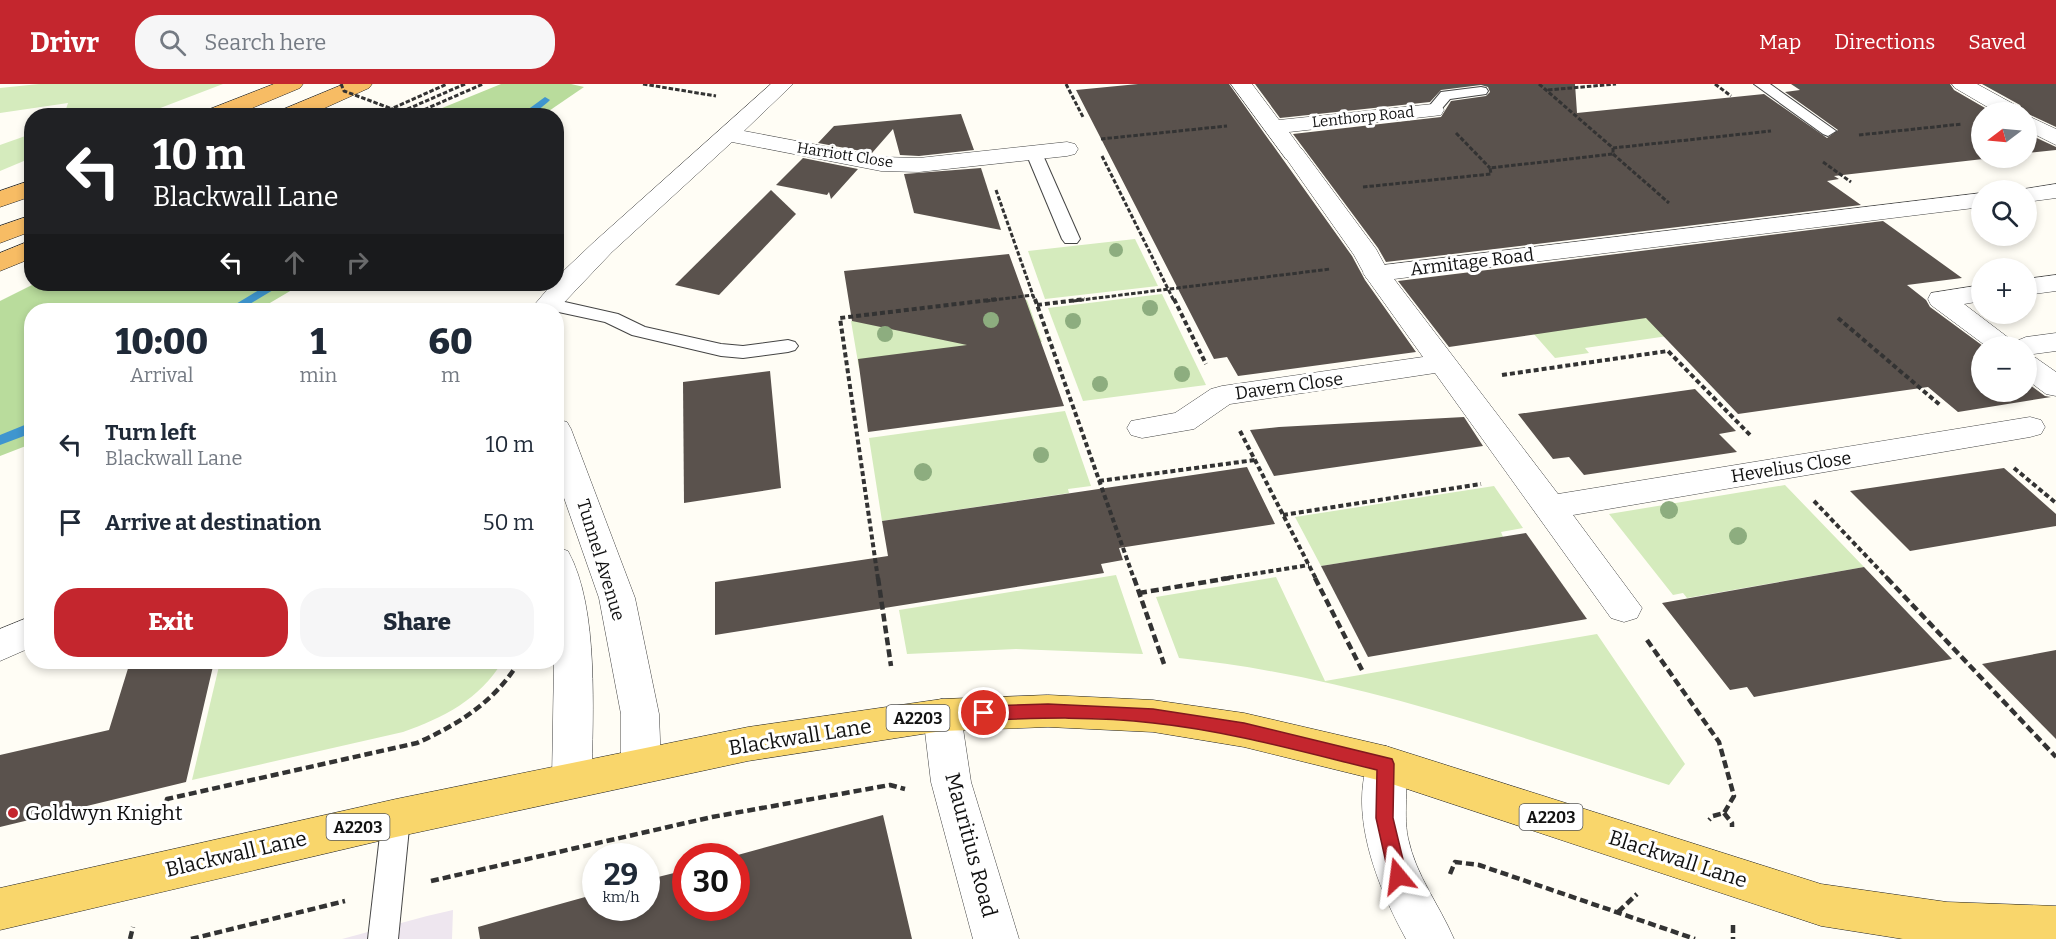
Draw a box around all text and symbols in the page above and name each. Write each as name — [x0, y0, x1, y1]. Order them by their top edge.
search box — [135, 15, 555, 69]
text: Drivr — [30, 26, 99, 59]
icon: search — [156, 26, 189, 59]
text: Search here — [204, 29, 326, 56]
text: Map — [1759, 29, 1801, 55]
text: Directions — [1834, 29, 1935, 55]
text: Saved — [1968, 29, 2026, 55]
north arrow — [1971, 102, 2037, 168]
map controls — [1971, 102, 2037, 402]
street label: Lenthorp Road — [1311, 103, 1415, 131]
text: 10 m — [153, 130, 245, 180]
icon: left — [54, 132, 132, 210]
street label: Harriott Close — [796, 139, 894, 171]
button: search — [1971, 180, 2037, 246]
text: Blackwall Lane — [153, 181, 339, 213]
street label: Armitage Road — [1409, 243, 1535, 281]
icon: left — [215, 246, 248, 279]
icon: ahead — [278, 246, 311, 279]
icon: right — [341, 246, 374, 279]
button: + — [1971, 258, 2037, 324]
text: 10:00 — [115, 320, 208, 364]
text: 1 — [310, 320, 326, 364]
text: 60 — [429, 320, 473, 364]
button: − — [1971, 336, 2037, 402]
text: Arrival — [130, 363, 193, 387]
text: min — [300, 363, 337, 387]
text: m — [441, 363, 460, 387]
street label: Davern Close — [1234, 368, 1344, 404]
text: Turn left — [105, 419, 197, 446]
icon: left — [54, 428, 87, 461]
text: 10 m — [486, 431, 534, 458]
text: Blackwall Lane — [105, 446, 242, 470]
street label: Hevelius Close — [1729, 447, 1853, 487]
street label: Tunnel Avenue — [572, 497, 630, 623]
icon: arrive — [54, 506, 87, 539]
text: Arrive at destination — [105, 509, 321, 536]
text: 50 m — [483, 509, 534, 536]
button: Exit — [54, 588, 288, 657]
button: Share — [300, 588, 534, 657]
pin — [958, 687, 1009, 738]
icon: arrive — [967, 696, 1000, 729]
road number: A2203 — [886, 705, 950, 731]
street label: Blackwall Lane — [727, 713, 873, 761]
street label: Mauritius Road — [939, 770, 1003, 920]
place label: Goldwyn Knight — [25, 800, 183, 826]
road number: A2203 — [1520, 804, 1582, 830]
marker: Goldwyn Knight — [6, 806, 20, 820]
road number: A2203 — [326, 814, 389, 840]
street label: Blackwall Lane — [1605, 824, 1751, 894]
street label: Blackwall Lane — [163, 825, 309, 883]
speed limit sign: 30 — [672, 843, 750, 921]
position arrow — [1366, 844, 1430, 908]
text: 29 — [604, 857, 638, 893]
text: km/h — [602, 888, 640, 906]

